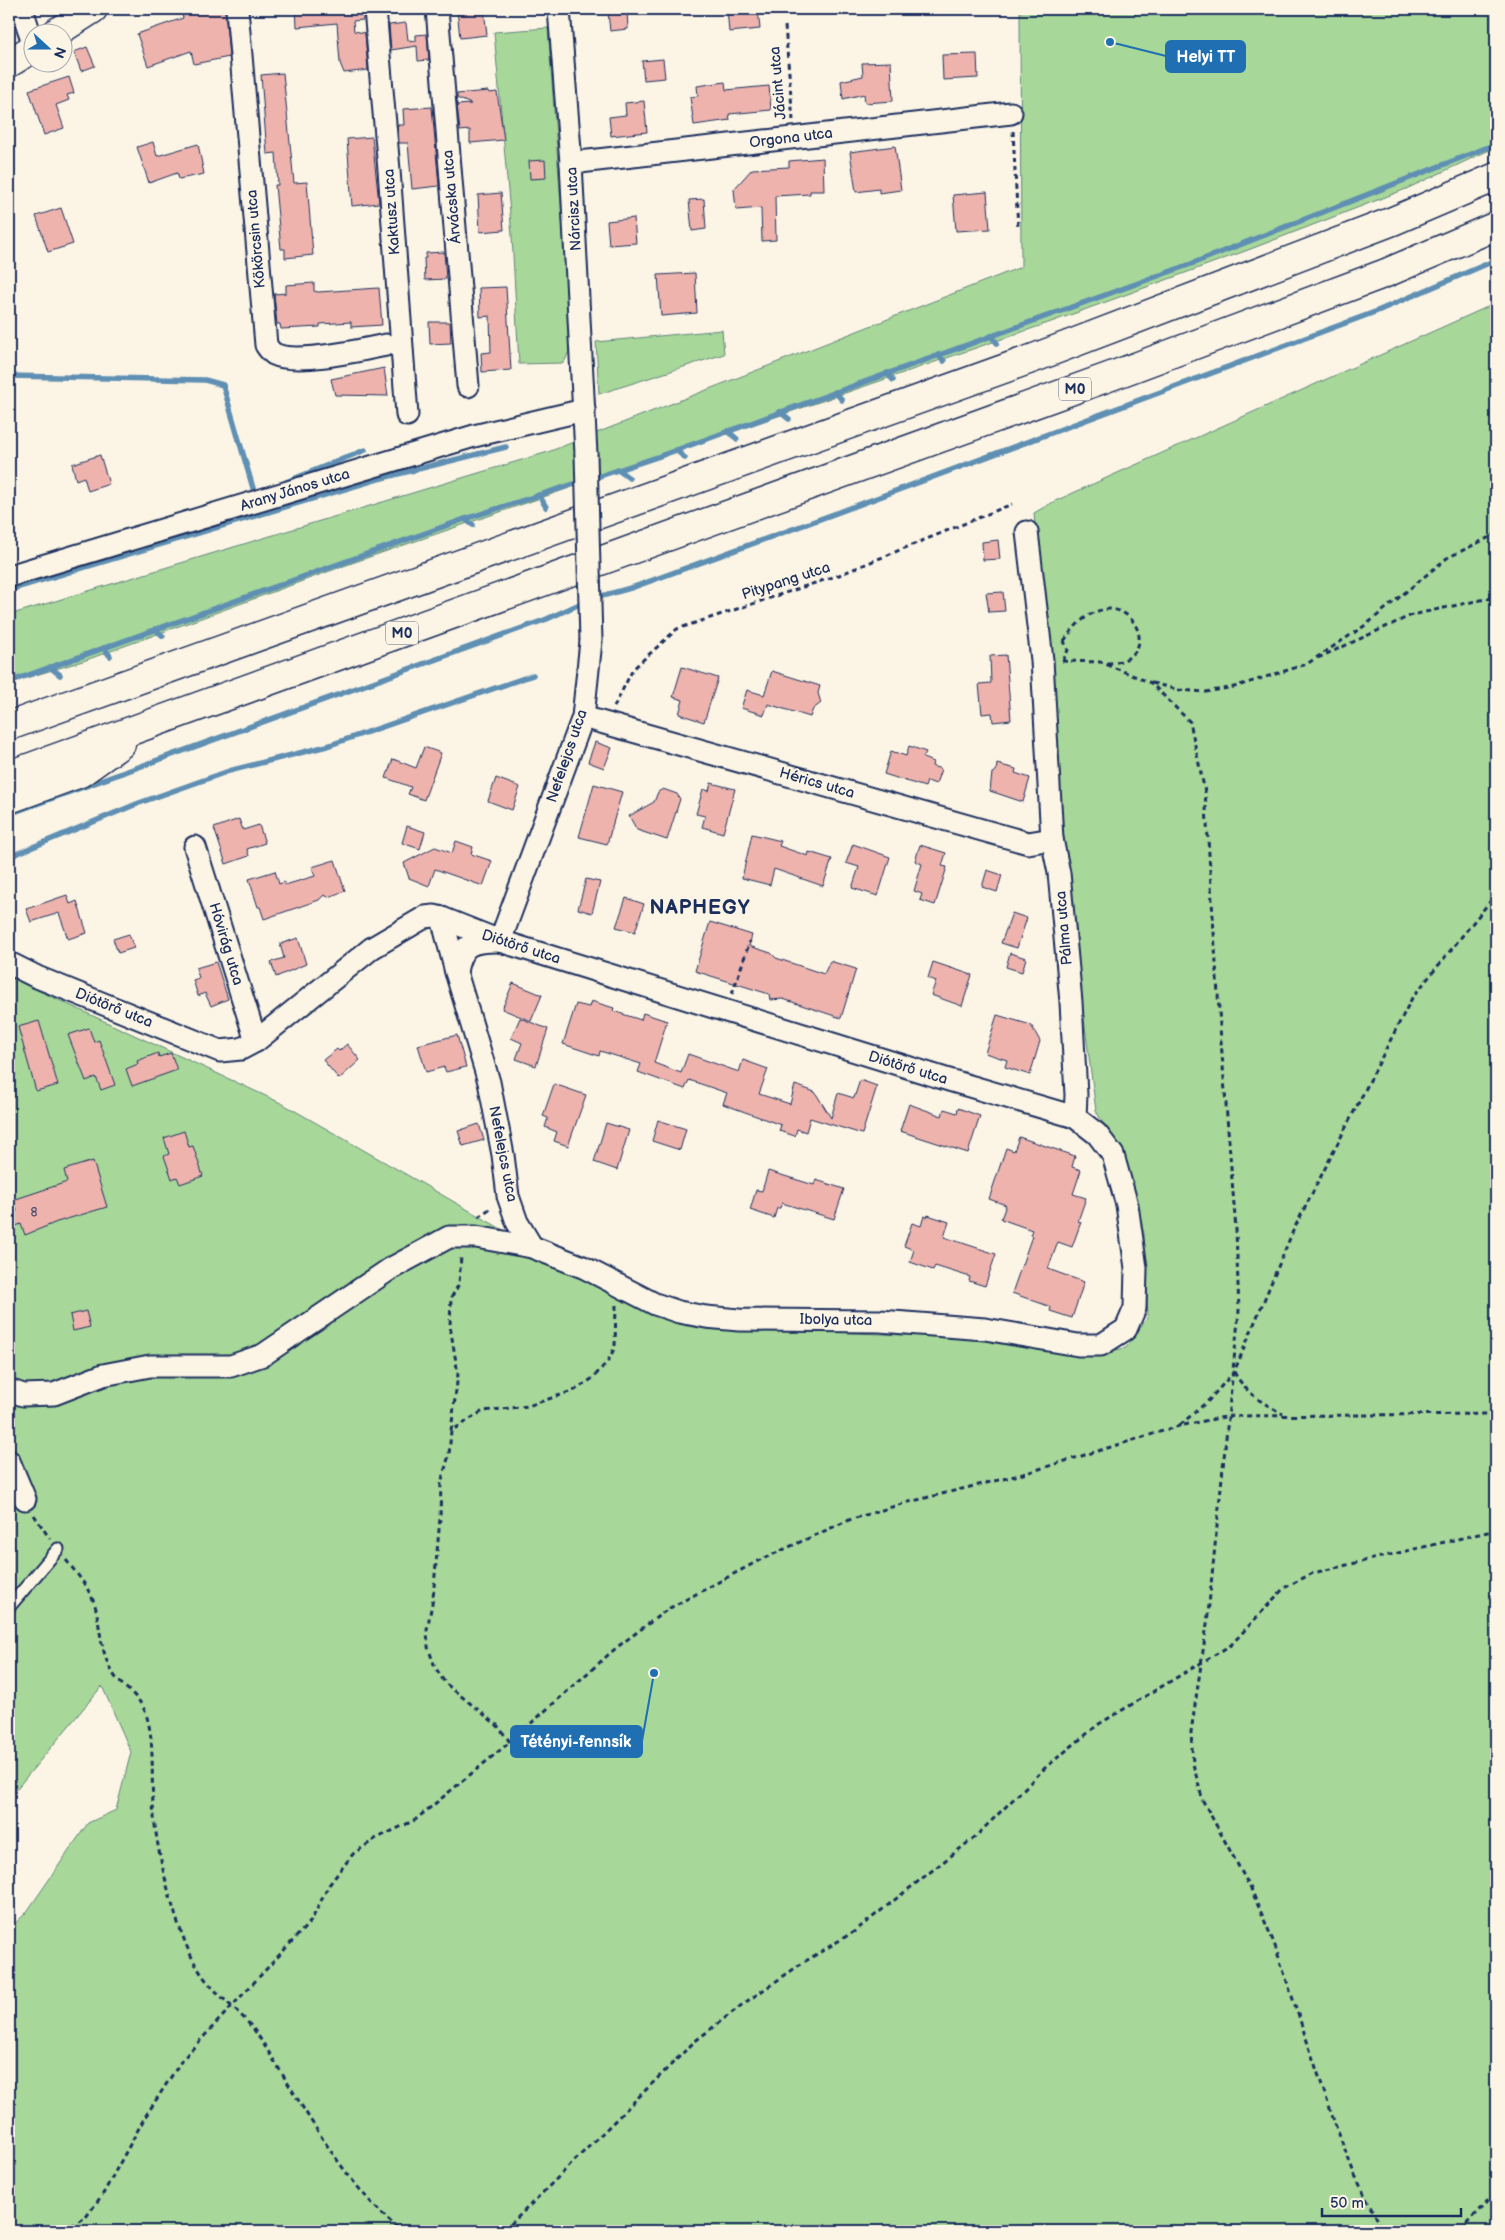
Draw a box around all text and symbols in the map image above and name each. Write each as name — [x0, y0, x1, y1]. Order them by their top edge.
north arrow — [22, 22, 72, 72]
callout: Helyi TT — [1166, 41, 1245, 72]
text: N — [50, 45, 69, 60]
street label: Jácint utca — [765, 46, 791, 120]
text: Helyi TT — [1177, 48, 1236, 67]
street label: Orgona utca — [748, 123, 834, 153]
street label: Árvácska utca — [438, 149, 466, 245]
street label: Nárcisz utca — [562, 167, 586, 251]
street label: Kaktusz utca — [380, 168, 404, 256]
street label: Kökörcsin utca — [242, 189, 270, 289]
road number: M0 — [1059, 378, 1091, 400]
street label: Arany János utca — [238, 464, 352, 516]
street label: Pitypang utca — [739, 558, 833, 604]
road number: M0 — [386, 622, 418, 644]
street label: Nefelejcs utca — [542, 707, 592, 805]
street label: Hérics utca — [777, 763, 857, 803]
street label: Pálma utca — [1051, 890, 1077, 966]
district label: NAPHEGY — [649, 896, 751, 920]
street label: Hóvirág utca — [204, 900, 248, 988]
street label: Diótörő utca — [479, 925, 563, 969]
street label: Diótörő utca — [72, 984, 156, 1032]
street label: Diótörő utca — [866, 1047, 950, 1089]
street label: Nefelejcs utca — [484, 1104, 522, 1204]
house number: 8 — [31, 1205, 38, 1220]
street label: Ibolya utca — [799, 1310, 873, 1330]
callout: Tétényi-fennsík — [511, 1726, 642, 1757]
text: Tétényi-fennsík — [521, 1733, 632, 1752]
scale bar — [1322, 2185, 1461, 2217]
text: 50 m — [1330, 2194, 1364, 2213]

